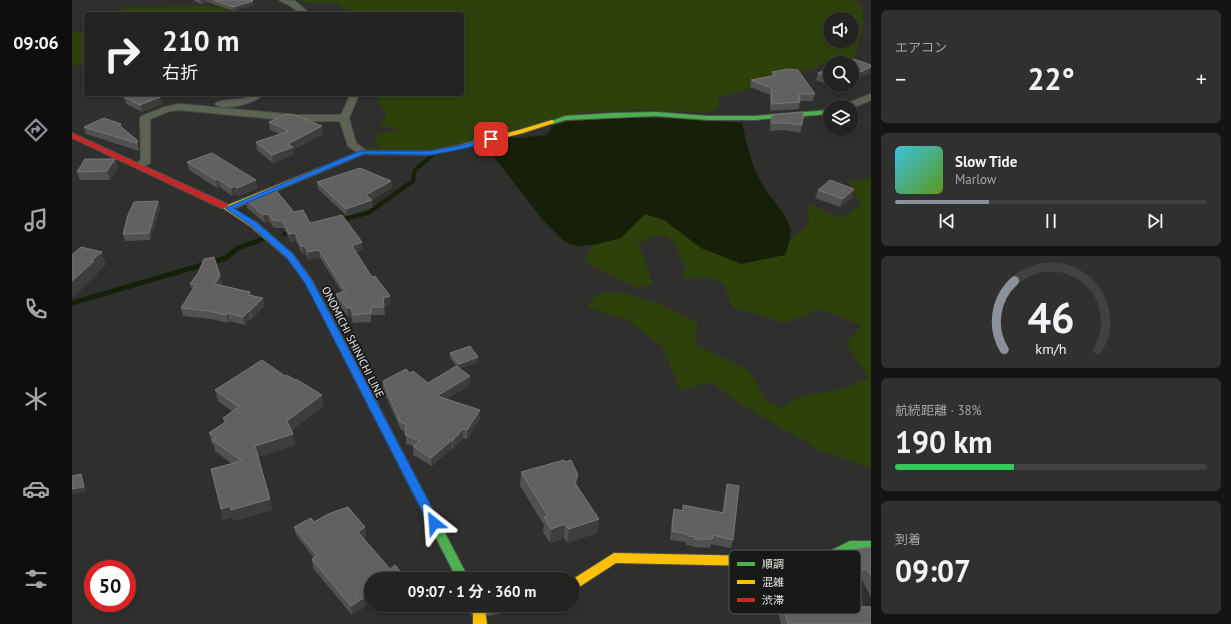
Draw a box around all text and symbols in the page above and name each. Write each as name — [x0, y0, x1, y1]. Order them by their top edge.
map controls — [823, 12, 859, 136]
button: sound — [823, 12, 859, 48]
text: 210 m — [162, 22, 239, 59]
icon: right — [96, 28, 148, 80]
text: 09:06 — [13, 31, 59, 54]
text: エアコン — [895, 39, 947, 56]
button: search — [823, 56, 859, 92]
text: 22° — [1027, 59, 1075, 98]
text: 右折 — [162, 61, 198, 84]
text: − — [895, 65, 906, 93]
text: + — [1196, 65, 1207, 93]
button: layers — [823, 100, 859, 136]
icon: directions — [22, 116, 50, 144]
pin — [474, 122, 508, 156]
icon: arrive — [480, 128, 502, 150]
text: Slow Tide — [955, 152, 1017, 171]
text: Marlow — [955, 171, 996, 188]
icon: music — [22, 206, 50, 234]
icon: previous — [936, 210, 958, 232]
icon: pause — [1040, 210, 1062, 232]
icon: next — [1144, 210, 1166, 232]
street label: ONOMICHI SHINICHI LINE — [319, 284, 387, 400]
text: 46 — [1027, 291, 1075, 344]
icon: phone — [22, 295, 50, 323]
text: km/h — [1035, 339, 1067, 358]
icon: climate — [22, 385, 50, 413]
text: 航続距離 · 38% — [895, 402, 982, 419]
text: 190 km — [895, 422, 993, 461]
icon: car — [22, 475, 50, 503]
position arrow — [413, 502, 455, 544]
text: 到着 — [895, 531, 921, 548]
legend — [729, 550, 861, 614]
text: 09:07 — [895, 551, 971, 590]
text: 順調 — [762, 557, 784, 571]
speed limit sign: 50 — [84, 560, 136, 612]
icon: filters — [22, 565, 50, 593]
text: 混雑 — [762, 575, 784, 589]
text: 09:07 · 1 分 · 360 m — [408, 582, 536, 601]
text: 渋滞 — [762, 593, 784, 607]

